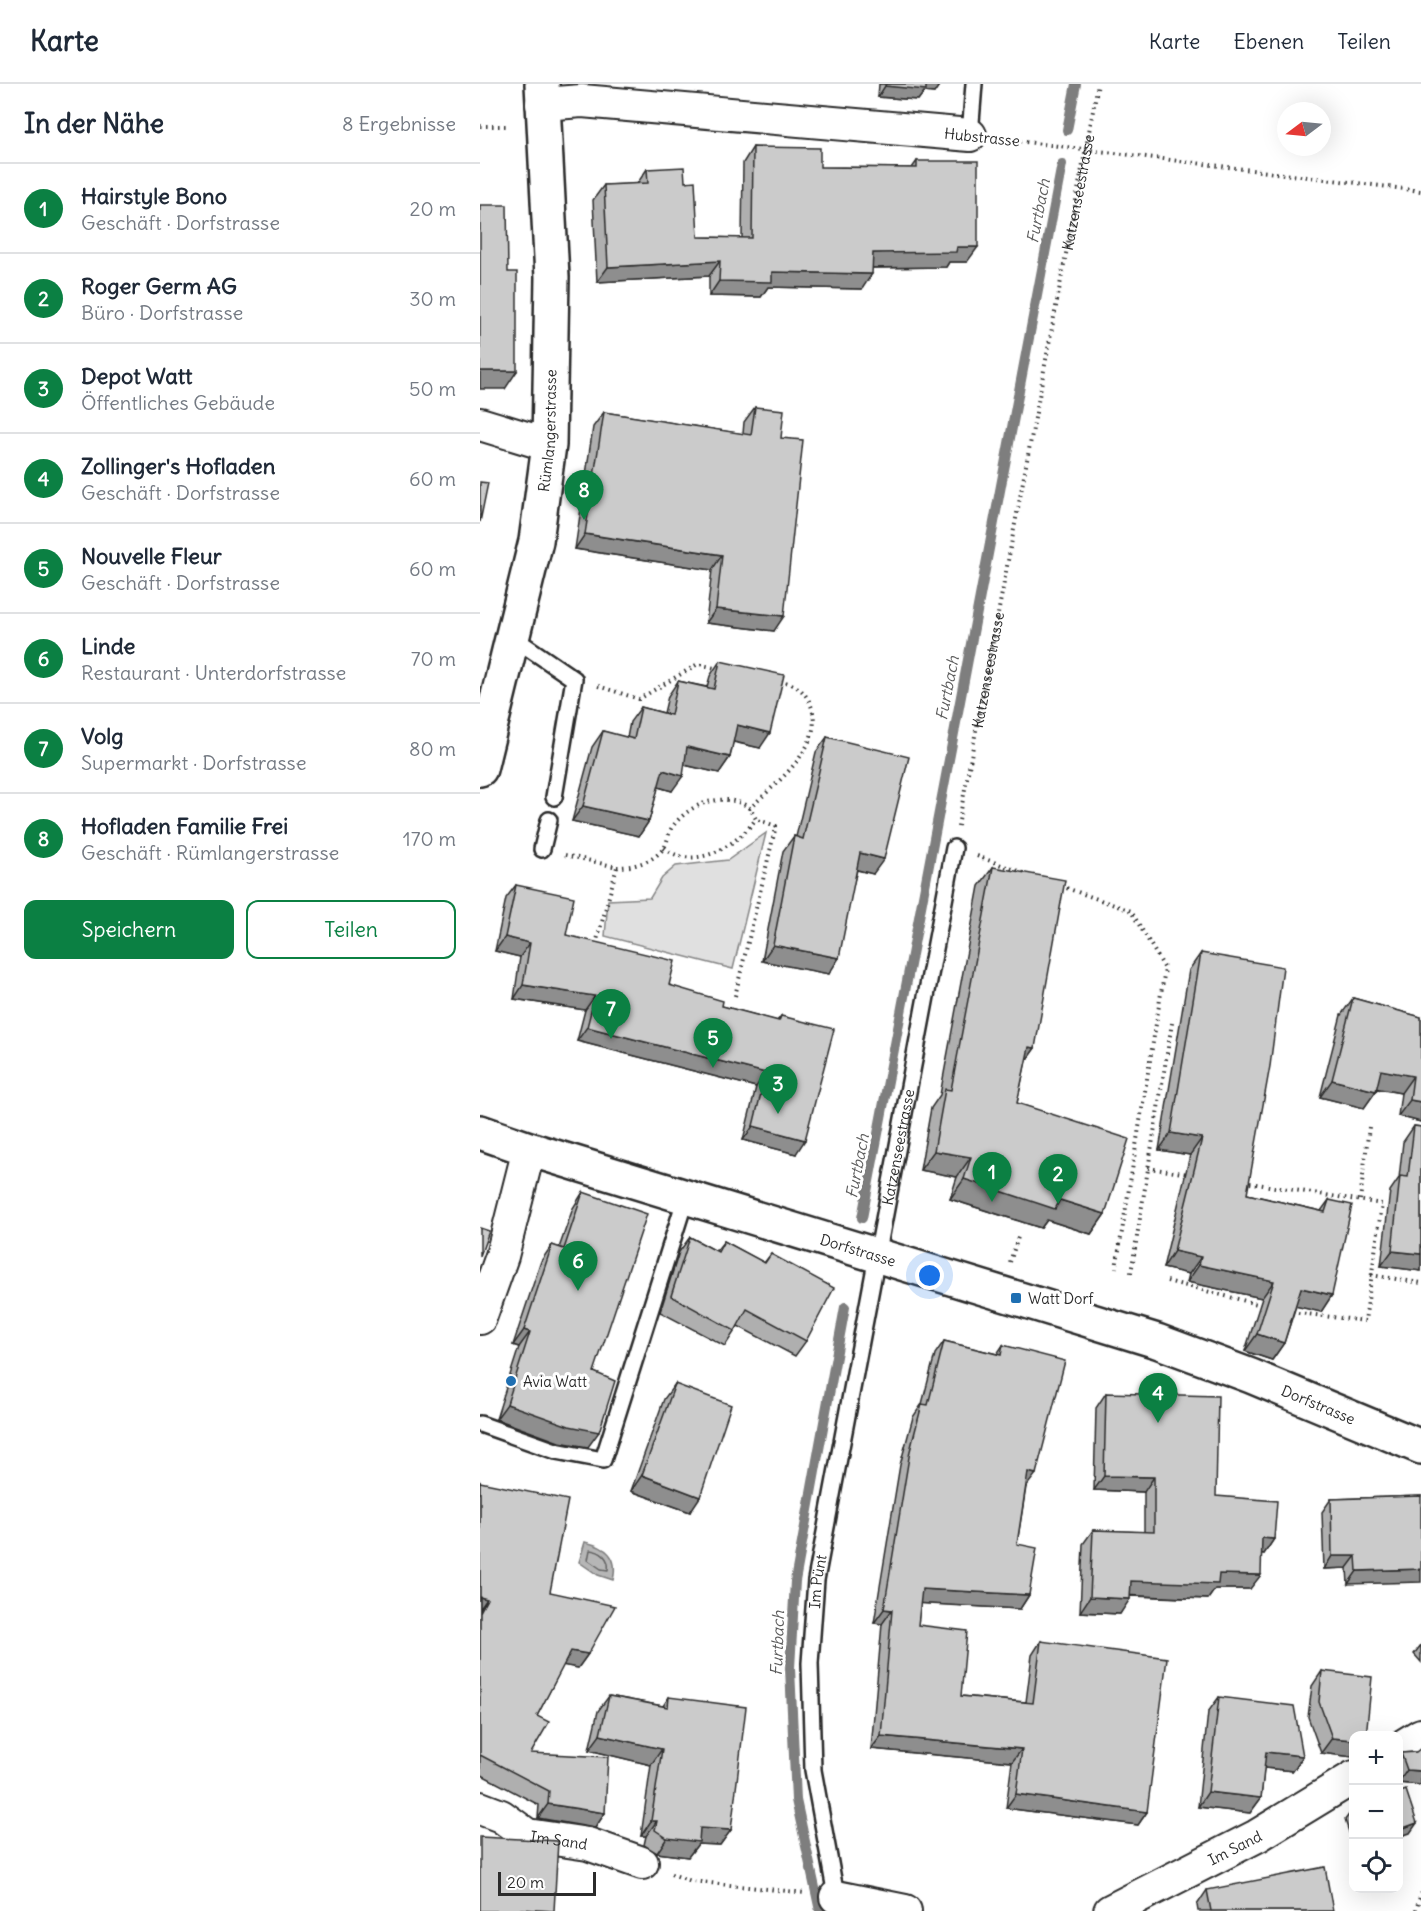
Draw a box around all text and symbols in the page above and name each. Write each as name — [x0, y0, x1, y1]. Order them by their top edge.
text: Karte — [30, 23, 99, 59]
text: Karte — [1149, 28, 1200, 55]
text: Ebenen — [1233, 28, 1304, 55]
text: Teilen — [1337, 28, 1391, 55]
north arrow — [1277, 102, 1331, 156]
text: In der Nähe — [24, 107, 164, 140]
text: 8 Ergebnisse — [342, 111, 456, 136]
street label: Hubstrasse — [943, 124, 1021, 150]
street label: Katzenseestrasse — [1057, 133, 1098, 252]
water label: Furtbach — [1022, 176, 1054, 245]
text: Hairstyle Bono — [81, 182, 227, 210]
text: 1 — [40, 196, 47, 221]
text: 20 m — [410, 196, 456, 221]
text: Geschäft · Dorfstrasse — [81, 210, 280, 235]
text: Roger Germ AG — [81, 272, 237, 300]
text: 2 — [38, 286, 49, 311]
text: 30 m — [409, 286, 456, 311]
text: Büro · Dorfstrasse — [81, 300, 243, 325]
text: Depot Watt — [81, 362, 193, 390]
street label: Rümlangerstrasse — [533, 369, 560, 493]
text: 3 — [38, 376, 49, 401]
text: 50 m — [409, 376, 456, 401]
text: Öffentliches Gebäude — [81, 390, 275, 415]
text: Zollinger's Hofladen — [81, 452, 275, 480]
text: 4 — [38, 466, 49, 491]
text: 60 m — [409, 466, 456, 491]
pin: 8 — [564, 470, 604, 520]
text: Geschäft · Dorfstrasse — [81, 480, 280, 505]
text: Nouvelle Fleur — [81, 542, 222, 570]
text: 5 — [38, 556, 49, 581]
text: 60 m — [409, 556, 456, 581]
text: Geschäft · Dorfstrasse — [81, 570, 280, 595]
street label: Katzenseestrasse — [967, 610, 1008, 729]
text: Linde — [81, 632, 135, 660]
text: 6 — [38, 646, 49, 671]
text: 70 m — [411, 646, 456, 671]
water label: Furtbach — [931, 653, 963, 722]
text: Restaurant · Unterdorfstrasse — [81, 660, 346, 685]
text: Volg — [81, 722, 123, 750]
text: 7 — [39, 736, 48, 761]
text: 80 m — [409, 736, 456, 761]
text: Supermarkt · Dorfstrasse — [81, 750, 306, 775]
text: Hofladen Familie Frei — [81, 812, 288, 840]
text: 8 — [38, 826, 49, 851]
text: 170 m — [403, 826, 456, 851]
text: Geschäft · Rümlangerstrasse — [81, 840, 339, 865]
button: Speichern — [24, 900, 234, 959]
button: Teilen — [246, 900, 456, 959]
pin: 7 — [592, 990, 630, 1039]
pin: 5 — [694, 1018, 732, 1068]
pin: 3 — [758, 1064, 798, 1114]
street label: Katzenseestrasse — [877, 1087, 918, 1207]
water label: Furtbach — [841, 1131, 873, 1200]
pin: 1 — [972, 1152, 1012, 1202]
pin: 2 — [1038, 1154, 1078, 1204]
street label: Dorfstrasse — [818, 1229, 898, 1270]
pin: 6 — [558, 1242, 598, 1291]
your location — [915, 1261, 944, 1290]
place label: Watt Dorf — [1028, 1289, 1095, 1308]
marker: Watt Dorf — [1009, 1291, 1023, 1305]
place label: Avia Watt — [523, 1372, 587, 1391]
marker: Avia Watt — [504, 1374, 518, 1388]
pin: 4 — [1138, 1374, 1178, 1423]
street label: Dorfstrasse — [1279, 1380, 1358, 1428]
street label: Im Pünt — [804, 1553, 830, 1609]
water label: Furtbach — [766, 1609, 788, 1676]
map controls — [1349, 1731, 1403, 1893]
button: + — [1349, 1731, 1403, 1785]
button: − — [1349, 1785, 1403, 1839]
street label: Im Sand — [529, 1826, 589, 1853]
street label: Im Sand — [1205, 1826, 1265, 1869]
button: locate — [1349, 1839, 1403, 1893]
scale bar — [498, 1869, 596, 1896]
text: 20 m — [507, 1872, 544, 1892]

